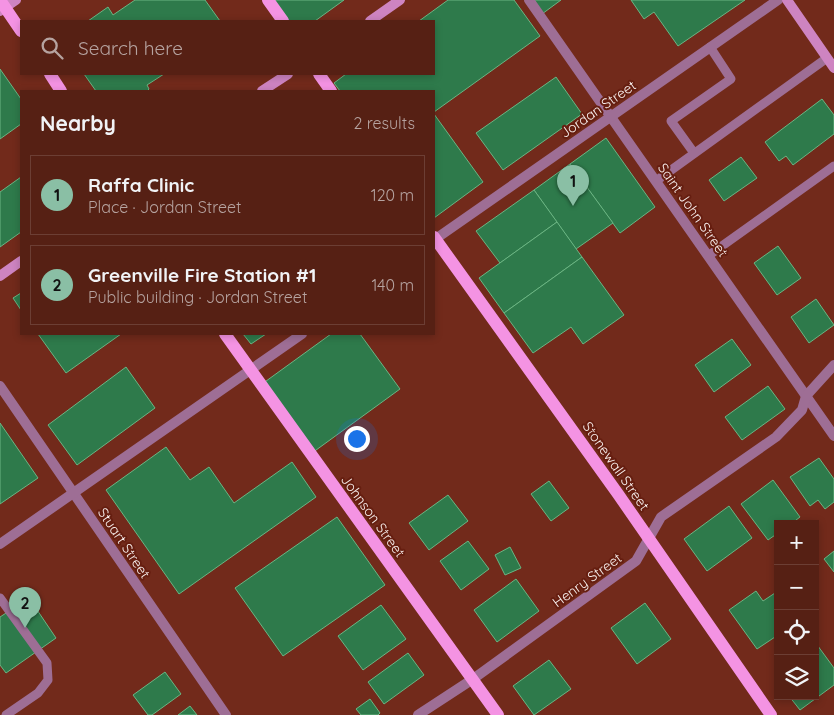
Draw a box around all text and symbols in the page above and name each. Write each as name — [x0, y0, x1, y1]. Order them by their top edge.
search box — [20, 20, 435, 75]
icon: search — [38, 34, 66, 62]
text: Search here — [78, 36, 183, 60]
street label: Jordan Street — [557, 76, 640, 142]
text: Nearby — [40, 110, 116, 136]
text: 2 results — [353, 113, 415, 133]
street label: Saint John Street — [654, 160, 732, 261]
pin: 1 — [557, 165, 589, 206]
text: Raffa Clinic — [88, 173, 194, 197]
text: 1 — [54, 185, 60, 205]
text: 120 m — [371, 185, 414, 205]
text: Place · Jordan Street — [88, 197, 241, 217]
text: Greenville Fire Station #1 — [88, 263, 316, 287]
text: 2 — [52, 275, 62, 295]
text: 140 m — [371, 275, 414, 295]
text: Public building · Jordan Street — [88, 287, 307, 307]
street label: Stonewall Street — [579, 418, 654, 514]
your location — [344, 426, 370, 452]
street label: Johnson Street — [337, 471, 409, 561]
street label: Stuart Street — [94, 504, 154, 582]
map controls — [774, 520, 819, 700]
button: + — [774, 520, 819, 565]
street label: Henry Street — [549, 549, 625, 611]
button: − — [774, 565, 819, 610]
pin: 2 — [9, 587, 41, 628]
button: locate — [774, 610, 819, 655]
button: layers — [774, 655, 819, 700]

